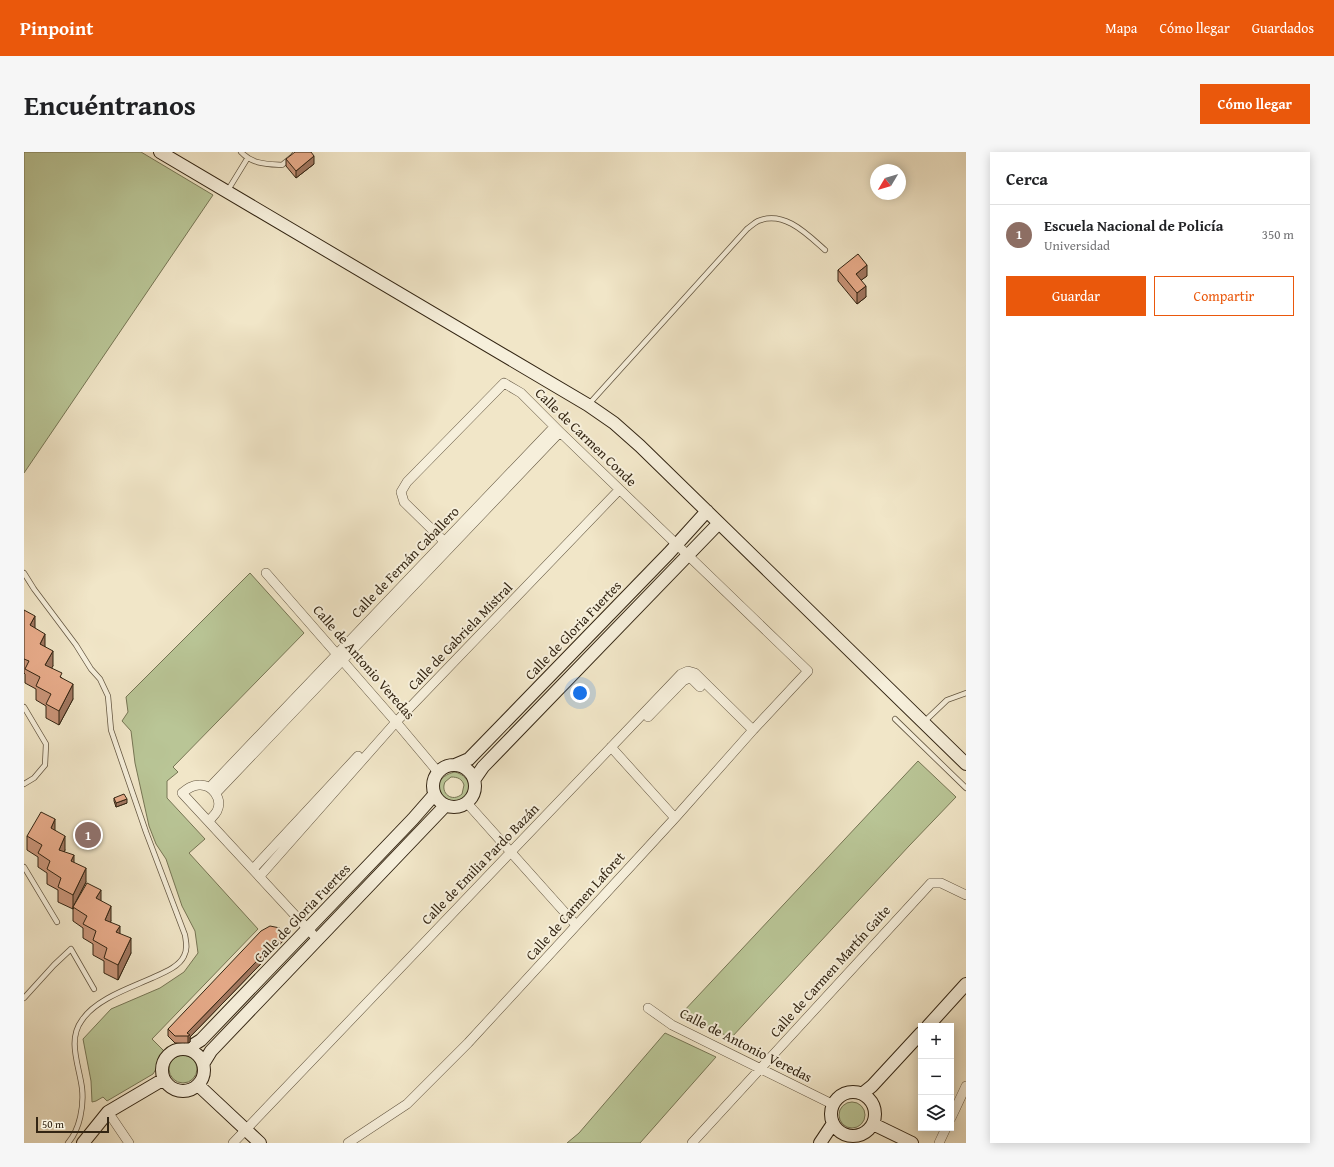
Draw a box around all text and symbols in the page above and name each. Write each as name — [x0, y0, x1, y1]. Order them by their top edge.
text: Pinpoint — [20, 14, 93, 42]
text: Mapa — [1105, 18, 1137, 38]
text: Cómo llegar — [1159, 18, 1230, 38]
text: Guardados — [1252, 18, 1314, 38]
text: Encuéntranos — [24, 84, 196, 125]
button: Cómo llegar — [1200, 84, 1310, 124]
north arrow — [870, 164, 906, 200]
text: Cerca — [1006, 166, 1048, 191]
text: Escuela Nacional de Policía — [1044, 215, 1223, 236]
text: 1 — [1016, 225, 1022, 244]
text: 350 m — [1262, 225, 1294, 244]
text: Universidad — [1044, 236, 1110, 255]
button: Guardar — [1006, 276, 1146, 316]
button: Compartir — [1154, 276, 1294, 316]
street label: Calle de Carmen Conde — [531, 383, 642, 491]
street label: Calle de Fernán Caballero — [346, 502, 464, 622]
street label: Calle de Gloria Fuertes — [520, 576, 626, 684]
street label: Calle de Gabriela Mistral — [403, 578, 517, 694]
street label: Calle de Antonio Veredas — [309, 600, 419, 724]
your location — [570, 683, 590, 703]
street label: Calle de Emilia Pardo Bazán — [417, 799, 543, 929]
pin: 1 — [75, 820, 101, 850]
street label: Calle de Carmen Laforet — [521, 847, 629, 965]
street label: Calle de Gloria Fuertes — [249, 859, 355, 967]
street label: Calle de Carmen Martín Gaite — [765, 900, 895, 1042]
street label: Calle de Antonio Veredas — [676, 1003, 816, 1087]
map controls — [918, 1023, 954, 1131]
button: + — [918, 1023, 954, 1059]
button: − — [918, 1059, 954, 1095]
button: layers — [918, 1095, 954, 1131]
scale bar — [36, 1115, 109, 1134]
text: 50 m — [42, 1116, 64, 1132]

